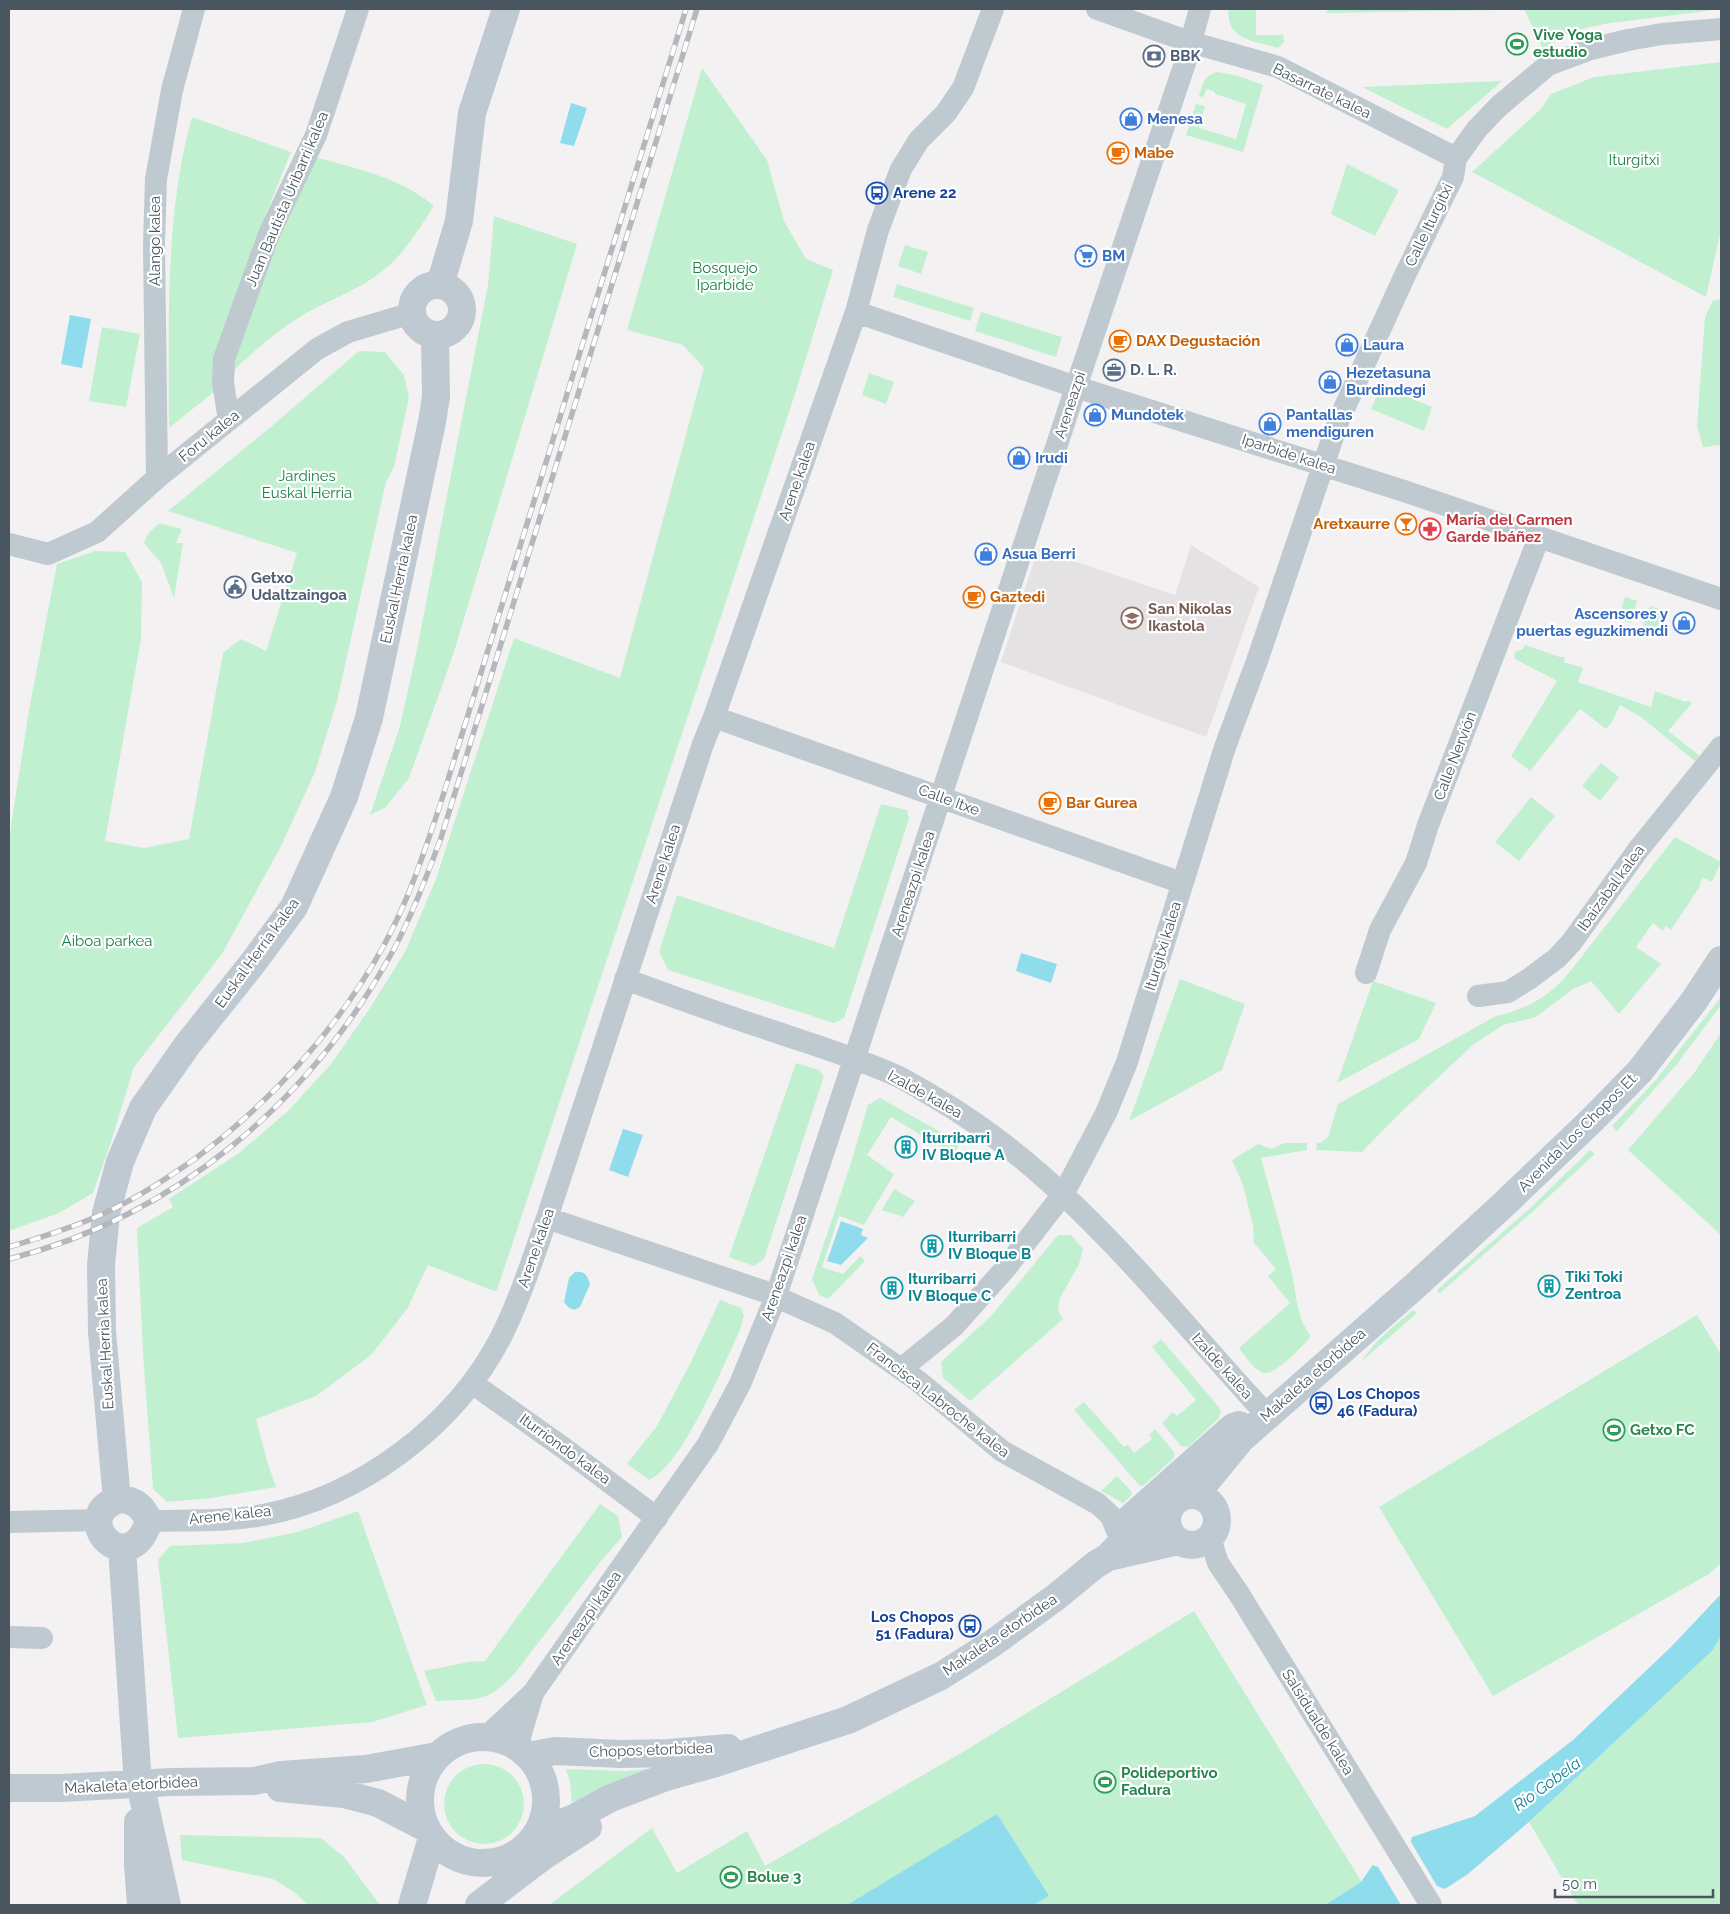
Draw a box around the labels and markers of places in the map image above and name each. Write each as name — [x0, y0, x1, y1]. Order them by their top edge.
place label: Vive Yoga estudio — [1533, 26, 1603, 61]
sports icon: Vive Yoga estudio — [1505, 32, 1529, 56]
bank icon: BBK — [1142, 44, 1166, 68]
place label: BBK — [1170, 47, 1201, 65]
shop icon: Menesa — [1119, 107, 1143, 131]
place label: Menesa — [1147, 110, 1203, 128]
cafe icon: Mabe — [1106, 141, 1130, 165]
place label: Mabe — [1134, 144, 1174, 162]
bus stop icon: Arene 22 — [865, 181, 889, 205]
place label: Arene 22 — [893, 184, 956, 202]
supermarket icon: BM — [1074, 244, 1098, 268]
place label: BM — [1102, 247, 1125, 265]
cafe icon: DAX Degustación — [1108, 329, 1132, 353]
place label: DAX Degustación — [1136, 332, 1260, 350]
shop icon: Laura — [1335, 333, 1359, 357]
place label: Laura — [1363, 336, 1404, 354]
office icon: D. L. R. — [1102, 358, 1126, 382]
place label: D. L. R. — [1130, 361, 1177, 379]
place label: Hezetasuna Burdindegi — [1346, 364, 1431, 399]
shop icon: Hezetasuna Burdindegi — [1318, 370, 1342, 394]
shop icon: Mundotek — [1083, 403, 1107, 427]
place label: Mundotek — [1111, 406, 1185, 424]
place label: Pantallas mendiguren — [1286, 406, 1374, 441]
shop icon: Pantallas mendiguren — [1258, 412, 1282, 436]
shop icon: Irudi — [1007, 446, 1031, 470]
place label: Irudi — [1035, 449, 1068, 467]
place label: María del Carmen Garde Ibáñez — [1446, 511, 1573, 546]
bar icon: Aretxaurre — [1394, 512, 1418, 536]
place label: Aretxaurre — [1313, 515, 1390, 533]
pharmacy icon: María del Carmen Garde Ibáñez — [1418, 517, 1442, 541]
shop icon: Asua Berri — [974, 542, 998, 566]
place label: Asua Berri — [1002, 545, 1075, 563]
place label: Getxo Udaltzaingoa — [251, 569, 347, 604]
public building icon: Getxo Udaltzaingoa — [223, 575, 247, 599]
cafe icon: Gaztedi — [962, 585, 986, 609]
place label: Gaztedi — [990, 588, 1045, 606]
place label: San Nikolas Ikastola — [1148, 600, 1232, 635]
place label: Ascensores y puertas eguzkimendi — [1516, 605, 1669, 640]
school or university icon: San Nikolas Ikastola — [1120, 606, 1144, 630]
shop icon: Ascensores y puertas eguzkimendi — [1672, 611, 1696, 635]
cafe icon: Bar Gurea — [1038, 791, 1062, 815]
place label: Bar Gurea — [1066, 794, 1138, 812]
place label: Iturribarri IV Bloque A — [922, 1129, 1005, 1164]
building icon: Iturribarri IV Bloque A — [894, 1135, 918, 1159]
place label: Iturribarri IV Bloque B — [948, 1228, 1031, 1263]
building icon: Iturribarri IV Bloque B — [920, 1234, 944, 1258]
place label: Tiki Toki Zentroa — [1565, 1268, 1623, 1303]
place label: Iturribarri IV Bloque C — [908, 1270, 991, 1305]
building icon: Tiki Toki Zentroa — [1537, 1274, 1561, 1298]
building icon: Iturribarri IV Bloque C — [880, 1276, 904, 1300]
place label: Los Chopos 46 (Fadura) — [1337, 1385, 1420, 1420]
bus stop icon: Los Chopos 46 (Fadura) — [1309, 1391, 1333, 1415]
sports icon: Getxo FC — [1602, 1418, 1626, 1442]
place label: Getxo FC — [1630, 1421, 1695, 1439]
place label: Los Chopos 51 (Fadura) — [871, 1608, 954, 1643]
bus stop icon: Los Chopos 51 (Fadura) — [958, 1614, 982, 1638]
place label: Polideportivo Fadura — [1121, 1764, 1218, 1799]
sports icon: Polideportivo Fadura — [1093, 1770, 1117, 1794]
sports icon: Bolue 3 — [719, 1865, 743, 1889]
place label: Bolue 3 — [747, 1868, 801, 1886]

